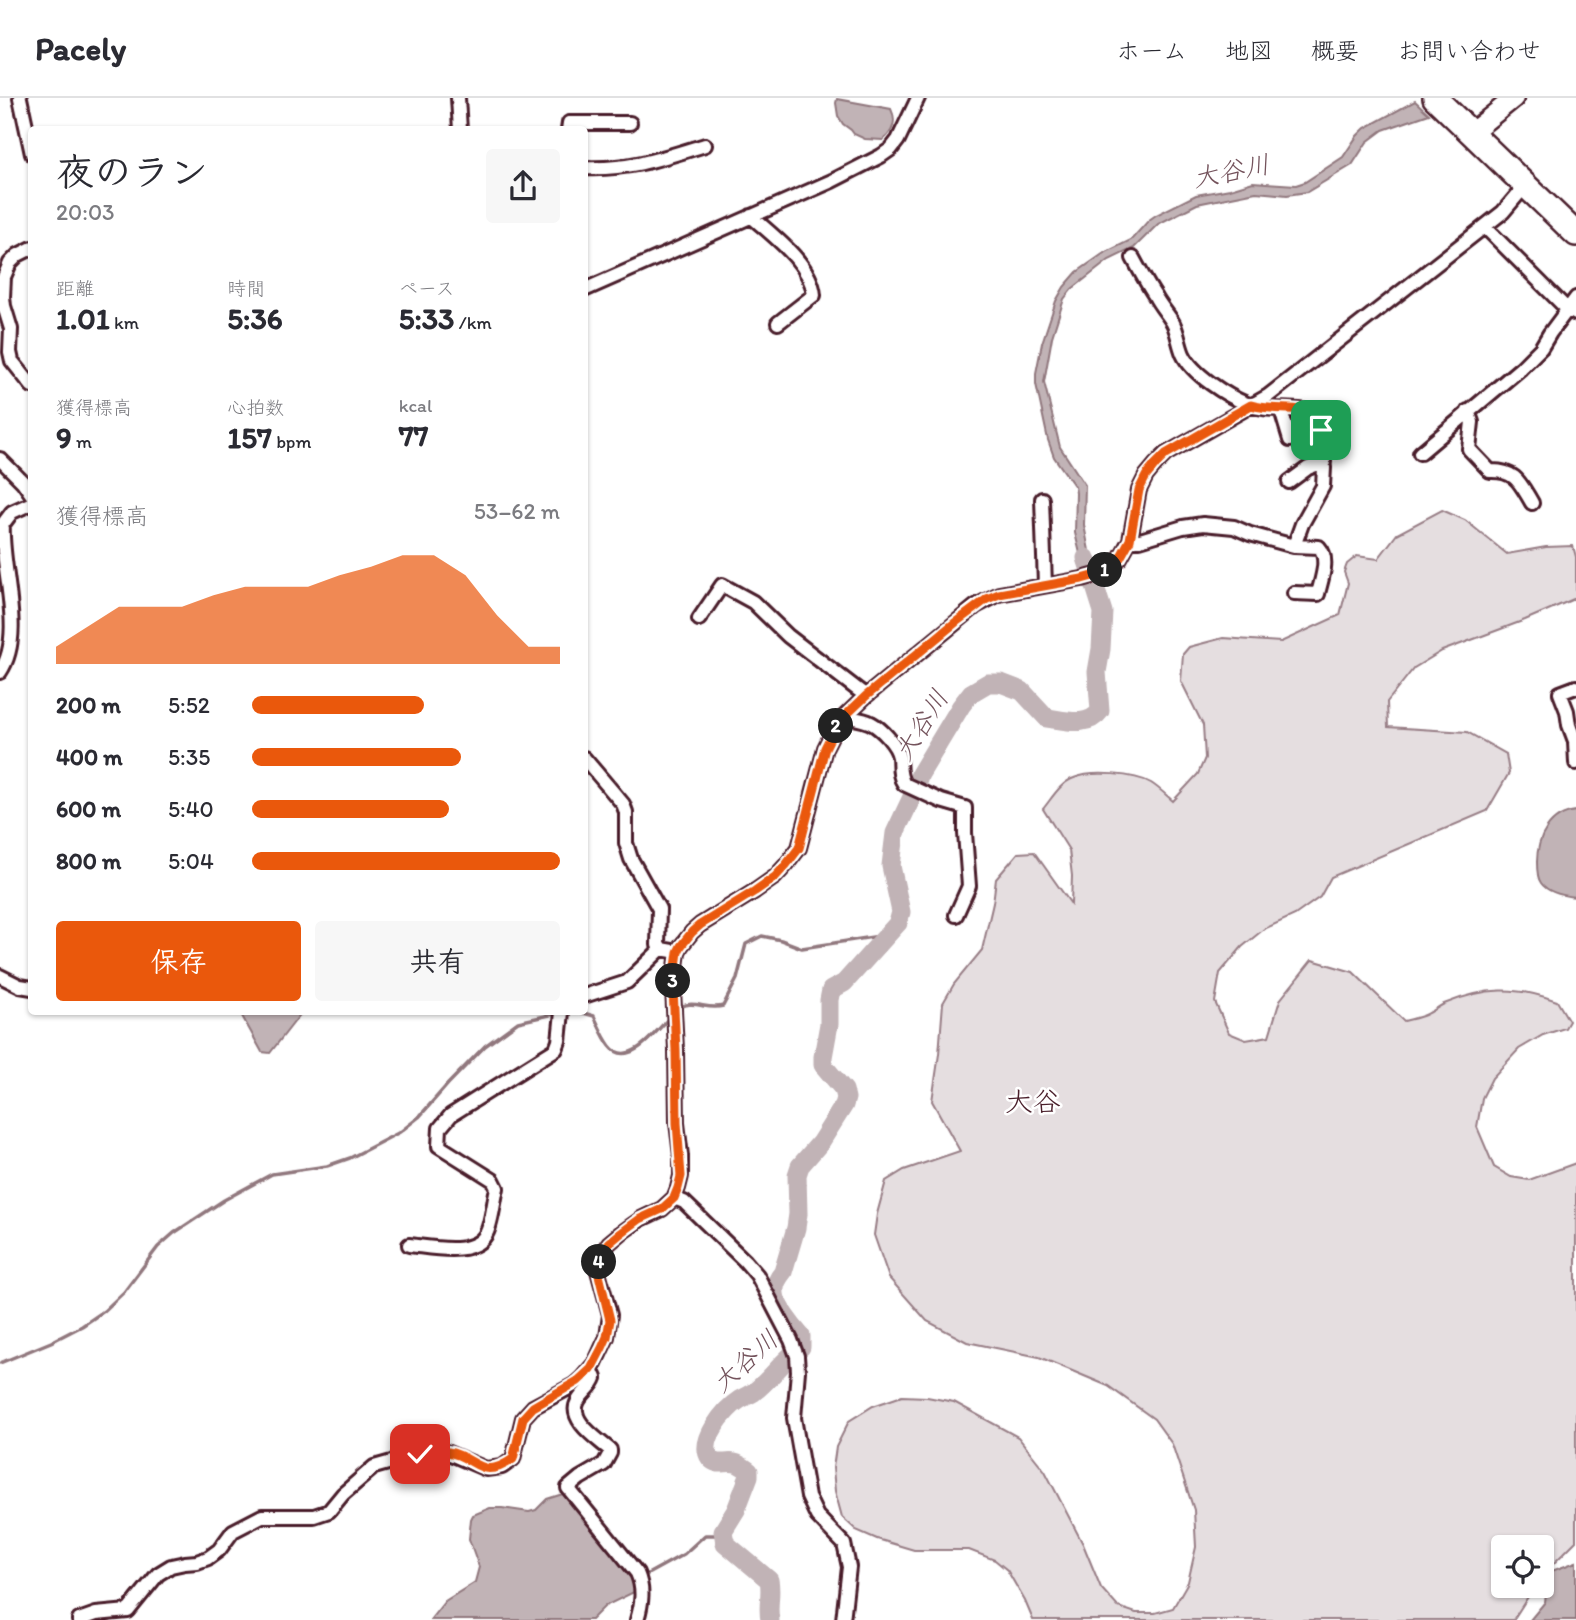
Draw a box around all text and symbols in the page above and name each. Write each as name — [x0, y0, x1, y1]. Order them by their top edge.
text: Pacely — [35, 29, 126, 68]
text: ホーム — [1116, 36, 1187, 65]
text: 地図 — [1225, 36, 1273, 65]
text: 概要 — [1311, 36, 1359, 65]
text: お問い合わせ — [1397, 36, 1541, 65]
water label: 大谷川 — [1190, 148, 1272, 194]
text: 夜のラン — [56, 149, 208, 195]
button: share — [486, 149, 560, 223]
text: 20:03 — [56, 198, 115, 226]
text: 距離 — [56, 277, 94, 300]
text: 時間 — [227, 277, 265, 300]
text: ペース — [399, 277, 455, 300]
text: 1.01 — [56, 300, 110, 337]
text: 5:36 — [227, 300, 283, 337]
text: 5:33 — [399, 300, 454, 337]
text: km — [110, 311, 139, 334]
text: /km — [454, 311, 492, 334]
text: kcal — [399, 394, 432, 417]
text: 獲得標高 — [56, 396, 132, 419]
text: 心拍数 — [227, 396, 284, 419]
pin — [1291, 400, 1351, 460]
icon: arrive — [1302, 411, 1340, 449]
text: 77 — [399, 417, 428, 454]
text: 9 — [56, 419, 72, 456]
text: 157 — [227, 419, 272, 456]
text: m — [72, 430, 92, 453]
text: bpm — [272, 430, 311, 453]
text: 53–62 m — [474, 497, 560, 525]
text: 獲得標高 — [56, 502, 148, 530]
pin: 1 — [1088, 552, 1122, 588]
text: 1 — [1100, 558, 1109, 581]
water label: 大谷川 — [887, 683, 955, 767]
text: 200 m — [56, 691, 121, 719]
text: 5:52 — [168, 691, 210, 719]
pin: 2 — [818, 708, 854, 744]
text: 2 — [831, 714, 841, 737]
text: 400 m — [56, 743, 123, 771]
text: 5:35 — [168, 743, 210, 771]
text: 600 m — [56, 795, 121, 823]
text: 5:40 — [168, 795, 214, 823]
text: 800 m — [56, 847, 121, 875]
text: 5:04 — [168, 847, 214, 875]
button: 保存 — [56, 921, 301, 1001]
button: 共有 — [315, 921, 560, 1001]
pin: 3 — [656, 964, 690, 998]
text: 3 — [667, 969, 678, 992]
district label: 大谷 — [1005, 1084, 1061, 1118]
pin: 4 — [582, 1244, 616, 1280]
text: 4 — [593, 1250, 604, 1273]
water label: 大谷川 — [705, 1323, 785, 1399]
pin — [390, 1424, 450, 1484]
icon: check — [401, 1435, 439, 1473]
map controls — [1491, 1535, 1554, 1598]
button: locate — [1491, 1535, 1554, 1598]

